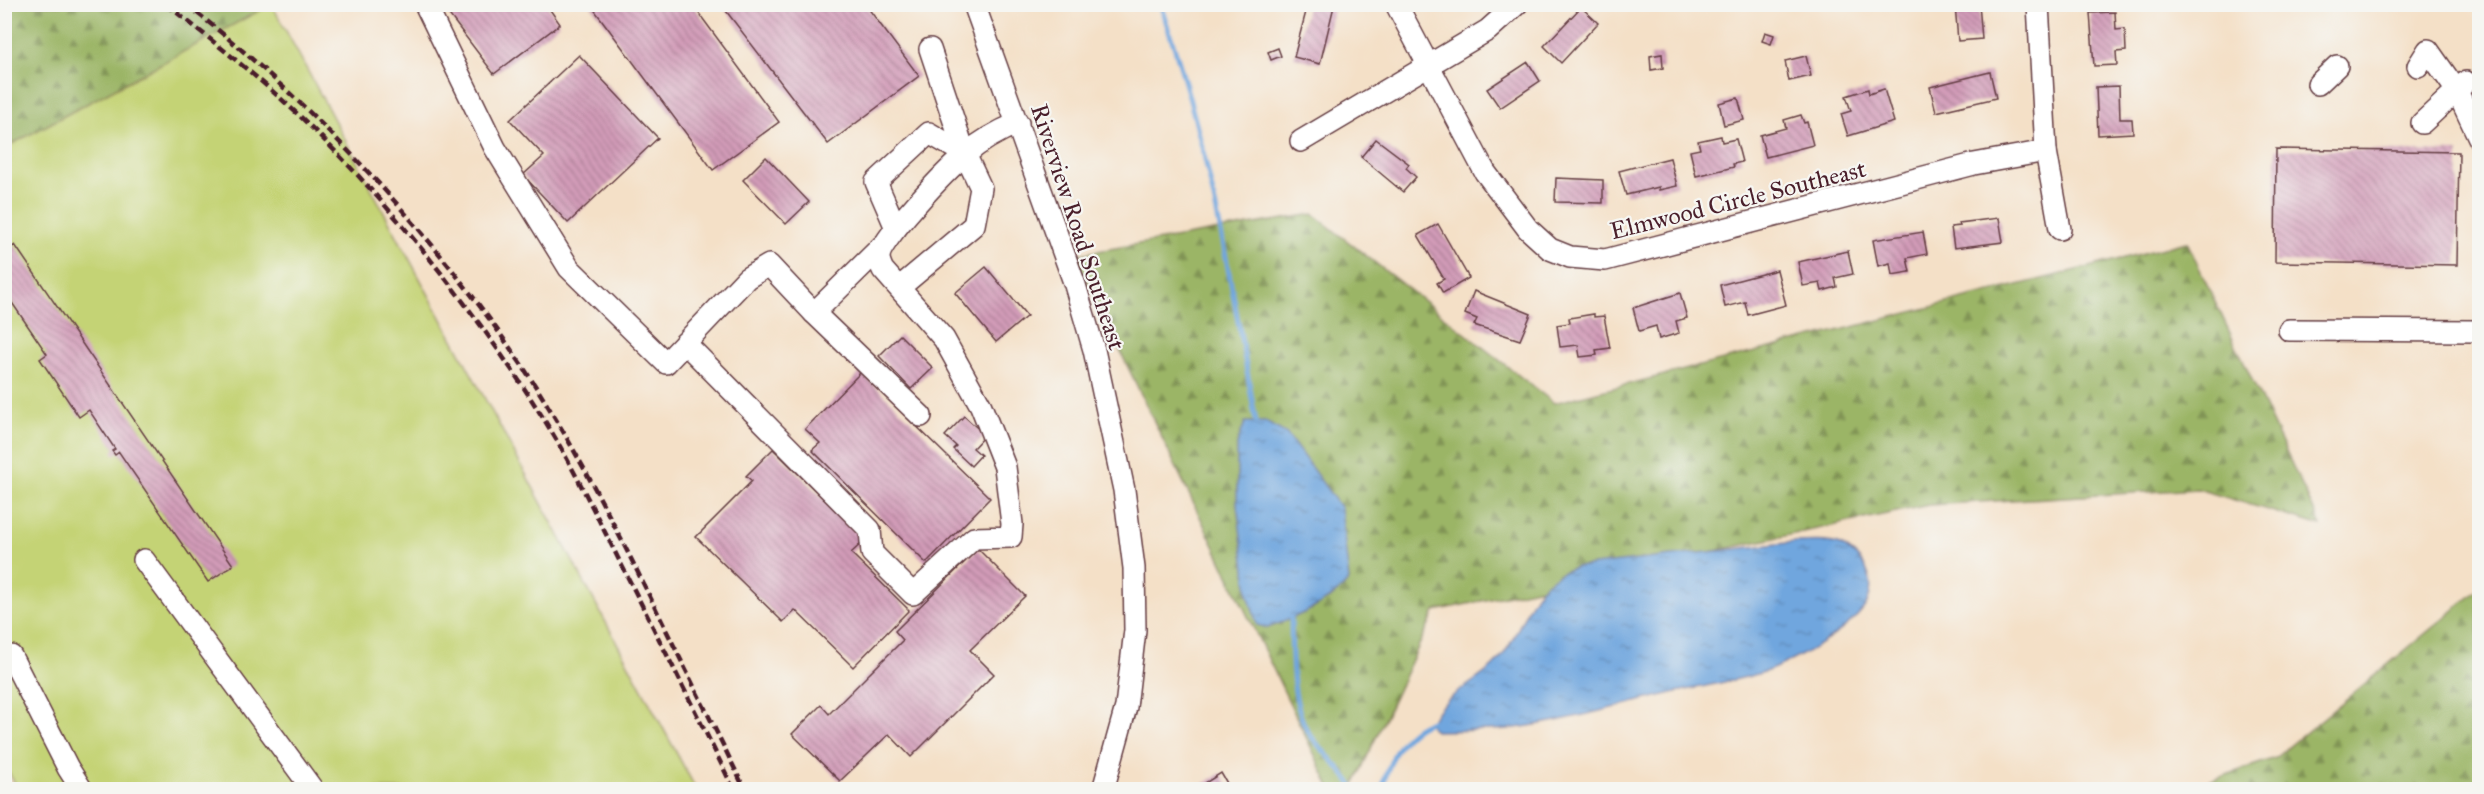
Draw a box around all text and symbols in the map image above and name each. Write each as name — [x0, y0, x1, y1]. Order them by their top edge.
street label: Riverview Road Southeast — [1024, 100, 1132, 354]
street label: Elmwood Circle Southeast — [1607, 154, 1869, 246]

